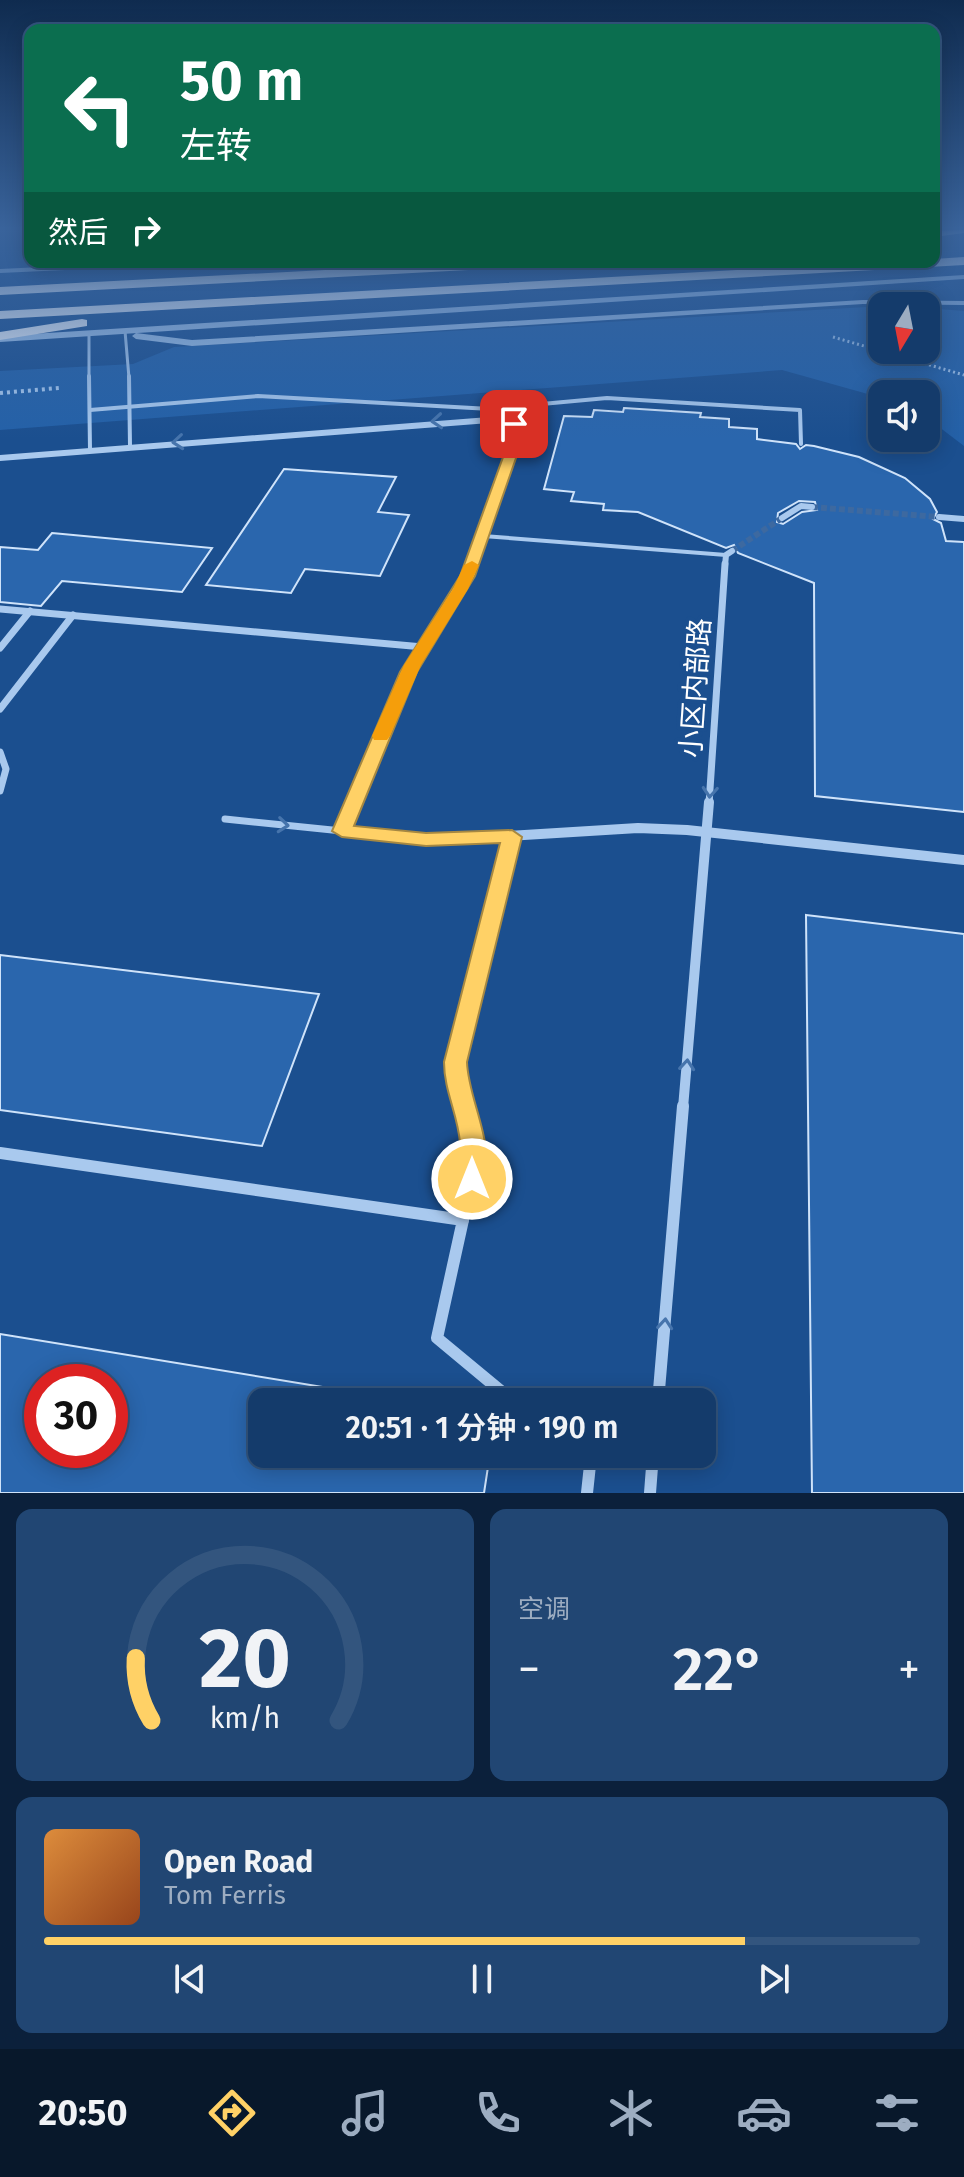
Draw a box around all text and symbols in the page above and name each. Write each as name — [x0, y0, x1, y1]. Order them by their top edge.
text: 50 m — [180, 48, 303, 115]
icon: left — [48, 56, 152, 160]
text: 左转 — [180, 124, 252, 168]
icon: right — [124, 208, 168, 252]
text: 然后 — [48, 215, 108, 251]
north arrow — [868, 292, 940, 364]
map controls — [868, 292, 940, 452]
button: sound — [868, 380, 940, 452]
pin — [480, 390, 548, 458]
icon: arrive — [492, 402, 536, 446]
one-way arrow — [430, 413, 443, 430]
one-way arrow — [171, 433, 184, 450]
street label: 小区内部路 — [674, 617, 717, 759]
one-way arrow — [702, 786, 719, 799]
one-way arrow — [277, 816, 290, 833]
one-way arrow — [678, 1058, 695, 1071]
position arrow — [430, 1137, 514, 1221]
one-way arrow — [656, 1317, 673, 1330]
speed limit sign: 30 — [24, 1364, 128, 1468]
text: 20:51 · 1 分钟 · 190 m — [345, 1410, 619, 1446]
text: 空调 — [518, 1594, 570, 1625]
text: 20 — [199, 1609, 291, 1709]
text: 22° — [673, 1634, 765, 1706]
text: − — [518, 1643, 540, 1696]
text: + — [898, 1643, 920, 1696]
text: km/h — [210, 1701, 280, 1736]
text: Open Road — [164, 1844, 313, 1880]
text: Tom Ferris — [164, 1880, 286, 1911]
icon: previous — [168, 1957, 212, 2001]
icon: pause — [460, 1957, 504, 2001]
icon: next — [752, 1957, 796, 2001]
icon: directions — [204, 2085, 260, 2141]
icon: music — [337, 2085, 393, 2141]
icon: phone — [470, 2085, 526, 2141]
icon: climate — [603, 2085, 659, 2141]
icon: car — [736, 2085, 792, 2141]
icon: filters — [869, 2085, 925, 2141]
text: 20:50 — [39, 2091, 127, 2135]

